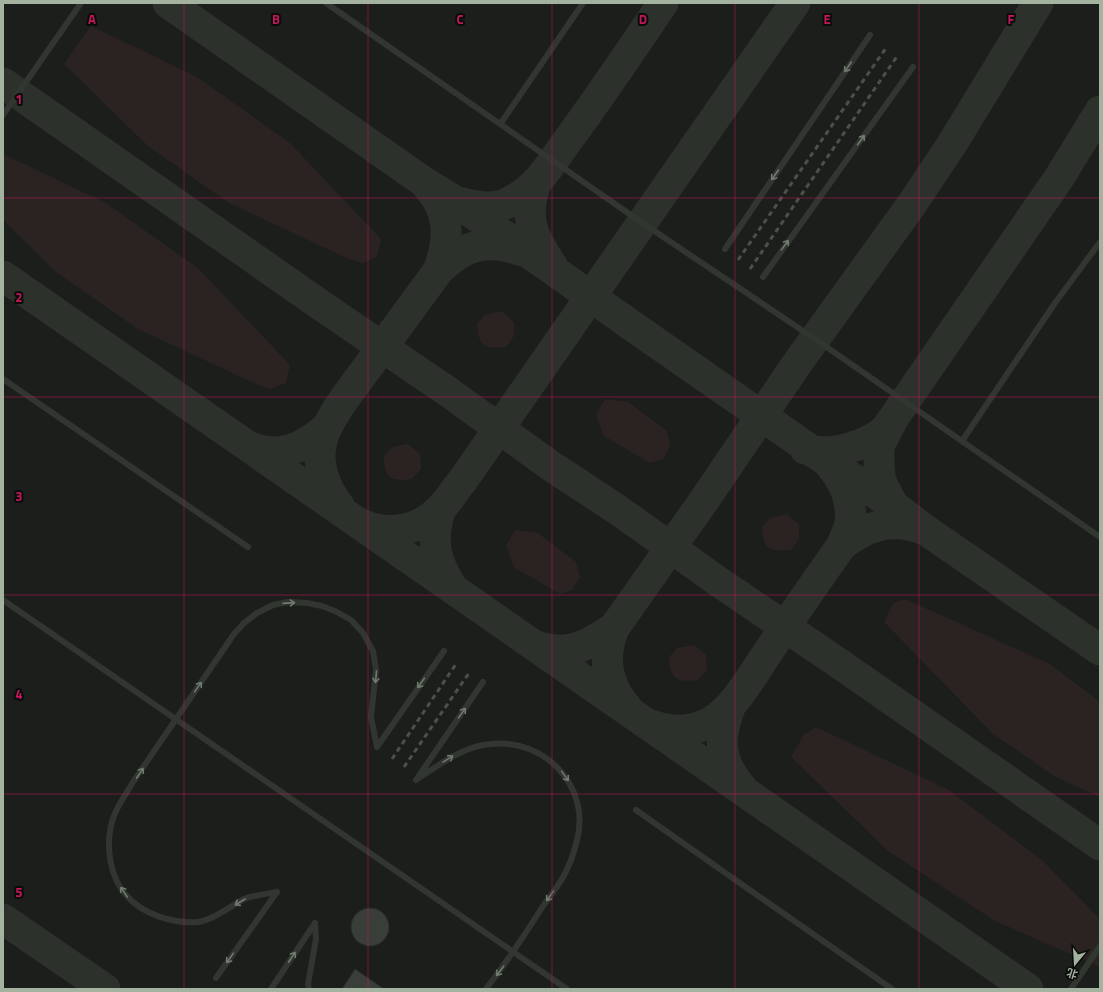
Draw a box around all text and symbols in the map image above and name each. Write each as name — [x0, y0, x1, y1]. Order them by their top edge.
text: A — [88, 9, 96, 29]
text: B — [272, 9, 280, 29]
text: C — [456, 9, 464, 29]
text: D — [639, 9, 647, 29]
text: E — [823, 9, 831, 29]
text: F — [1008, 9, 1015, 29]
one-way arrow — [844, 61, 852, 72]
text: 1 — [15, 89, 23, 109]
one-way arrow — [857, 134, 865, 145]
one-way arrow — [771, 169, 779, 180]
one-way arrow — [781, 240, 789, 251]
text: 2 — [15, 287, 23, 307]
text: 3 — [15, 486, 23, 506]
one-way arrow — [282, 599, 295, 606]
one-way arrow — [372, 670, 379, 683]
one-way arrow — [417, 677, 425, 688]
one-way arrow — [194, 682, 202, 693]
text: 4 — [15, 684, 23, 704]
one-way arrow — [458, 708, 466, 719]
one-way arrow — [443, 755, 454, 763]
one-way arrow — [135, 767, 144, 778]
one-way arrow — [561, 770, 569, 781]
text: 5 — [15, 882, 23, 902]
one-way arrow — [120, 886, 128, 897]
one-way arrow — [546, 890, 555, 901]
one-way arrow — [234, 899, 246, 907]
north arrow — [1055, 944, 1095, 984]
one-way arrow — [288, 951, 297, 962]
one-way arrow — [226, 952, 234, 963]
text: 北 — [1064, 964, 1080, 983]
one-way arrow — [496, 965, 504, 976]

